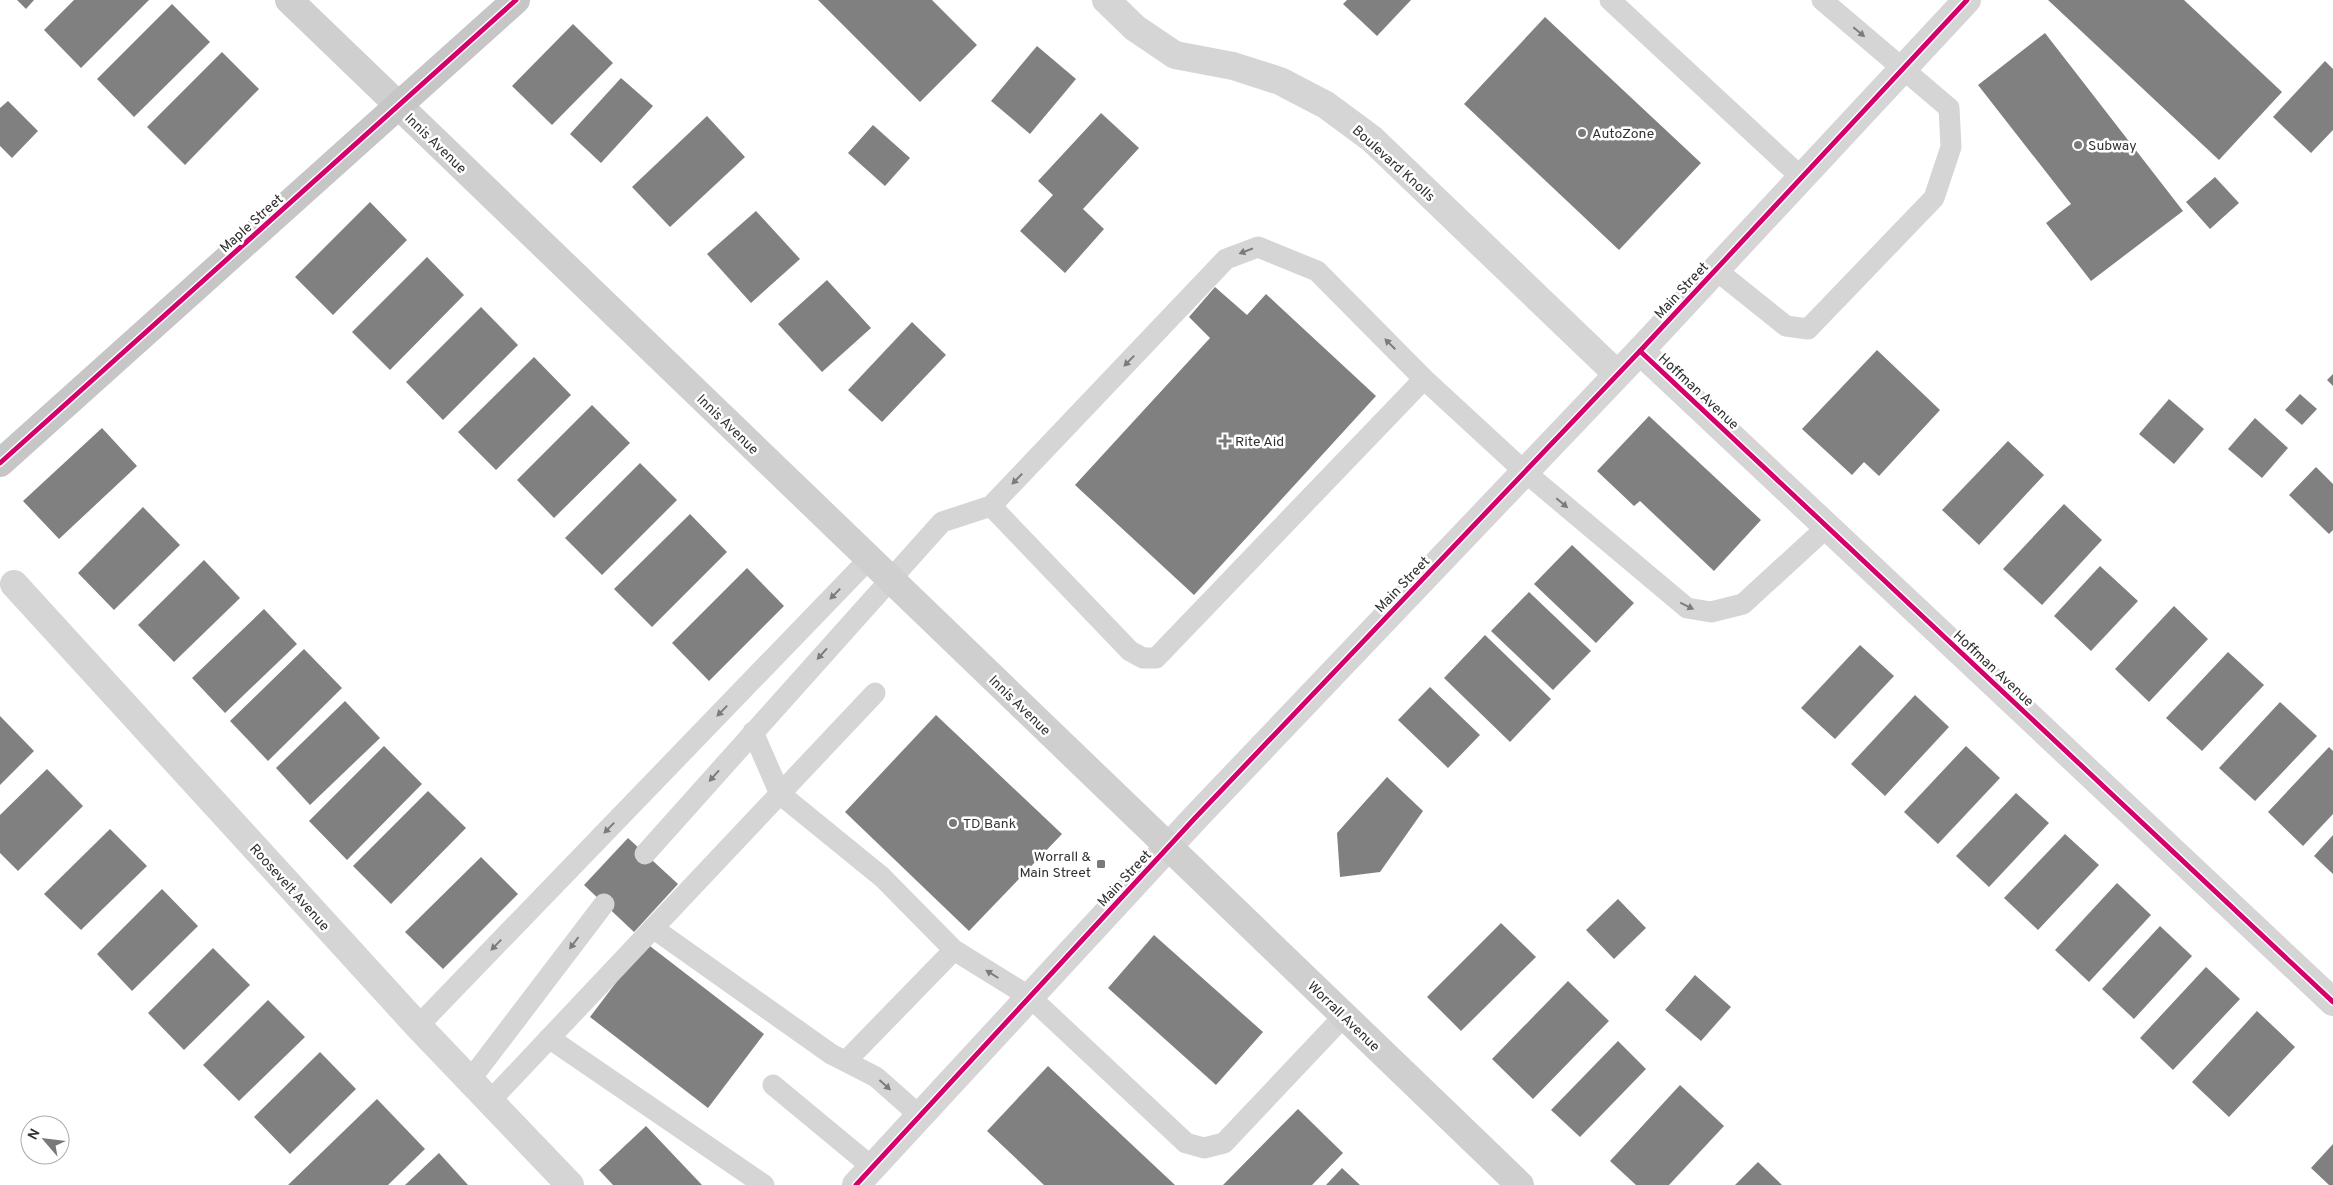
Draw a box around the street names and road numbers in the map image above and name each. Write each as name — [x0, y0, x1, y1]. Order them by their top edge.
street label: Innis Avenue — [400, 110, 469, 178]
street label: Boulevard Knolls — [1348, 122, 1438, 206]
street label: Maple Street — [217, 191, 287, 257]
street label: Main Street — [1652, 259, 1713, 323]
street label: Hoffman Avenue — [1654, 350, 1742, 434]
street label: Innis Avenue — [692, 391, 761, 459]
street label: Main Street — [1372, 553, 1434, 617]
street label: Hoffman Avenue — [1949, 627, 2037, 711]
street label: Innis Avenue — [984, 672, 1053, 740]
street label: Roosevelt Avenue — [245, 841, 332, 935]
street label: Main Street — [1095, 847, 1156, 911]
street label: Worrall Avenue — [1303, 978, 1383, 1056]

